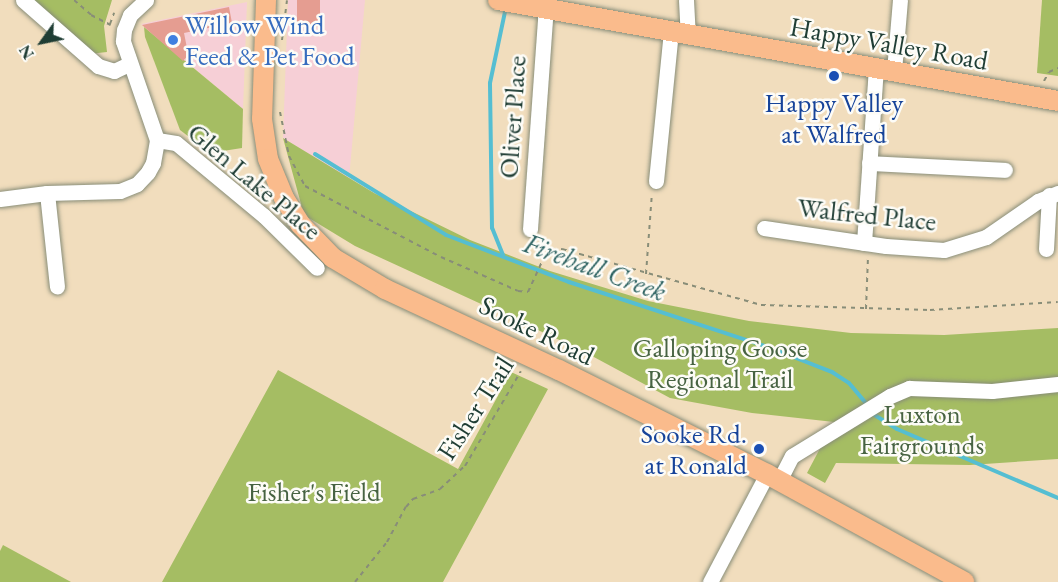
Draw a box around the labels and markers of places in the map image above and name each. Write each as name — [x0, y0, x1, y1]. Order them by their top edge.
place label: Willow Wind Feed & Pet Food — [185, 8, 355, 71]
marker: Willow Wind Feed & Pet Food — [166, 33, 180, 47]
marker: Happy Valley at Walfred — [827, 69, 841, 83]
place label: Happy Valley at Walfred — [765, 86, 903, 149]
place label: Sooke Rd. at Ronald — [640, 417, 747, 480]
marker: Sooke Rd. at Ronald — [752, 442, 766, 456]

